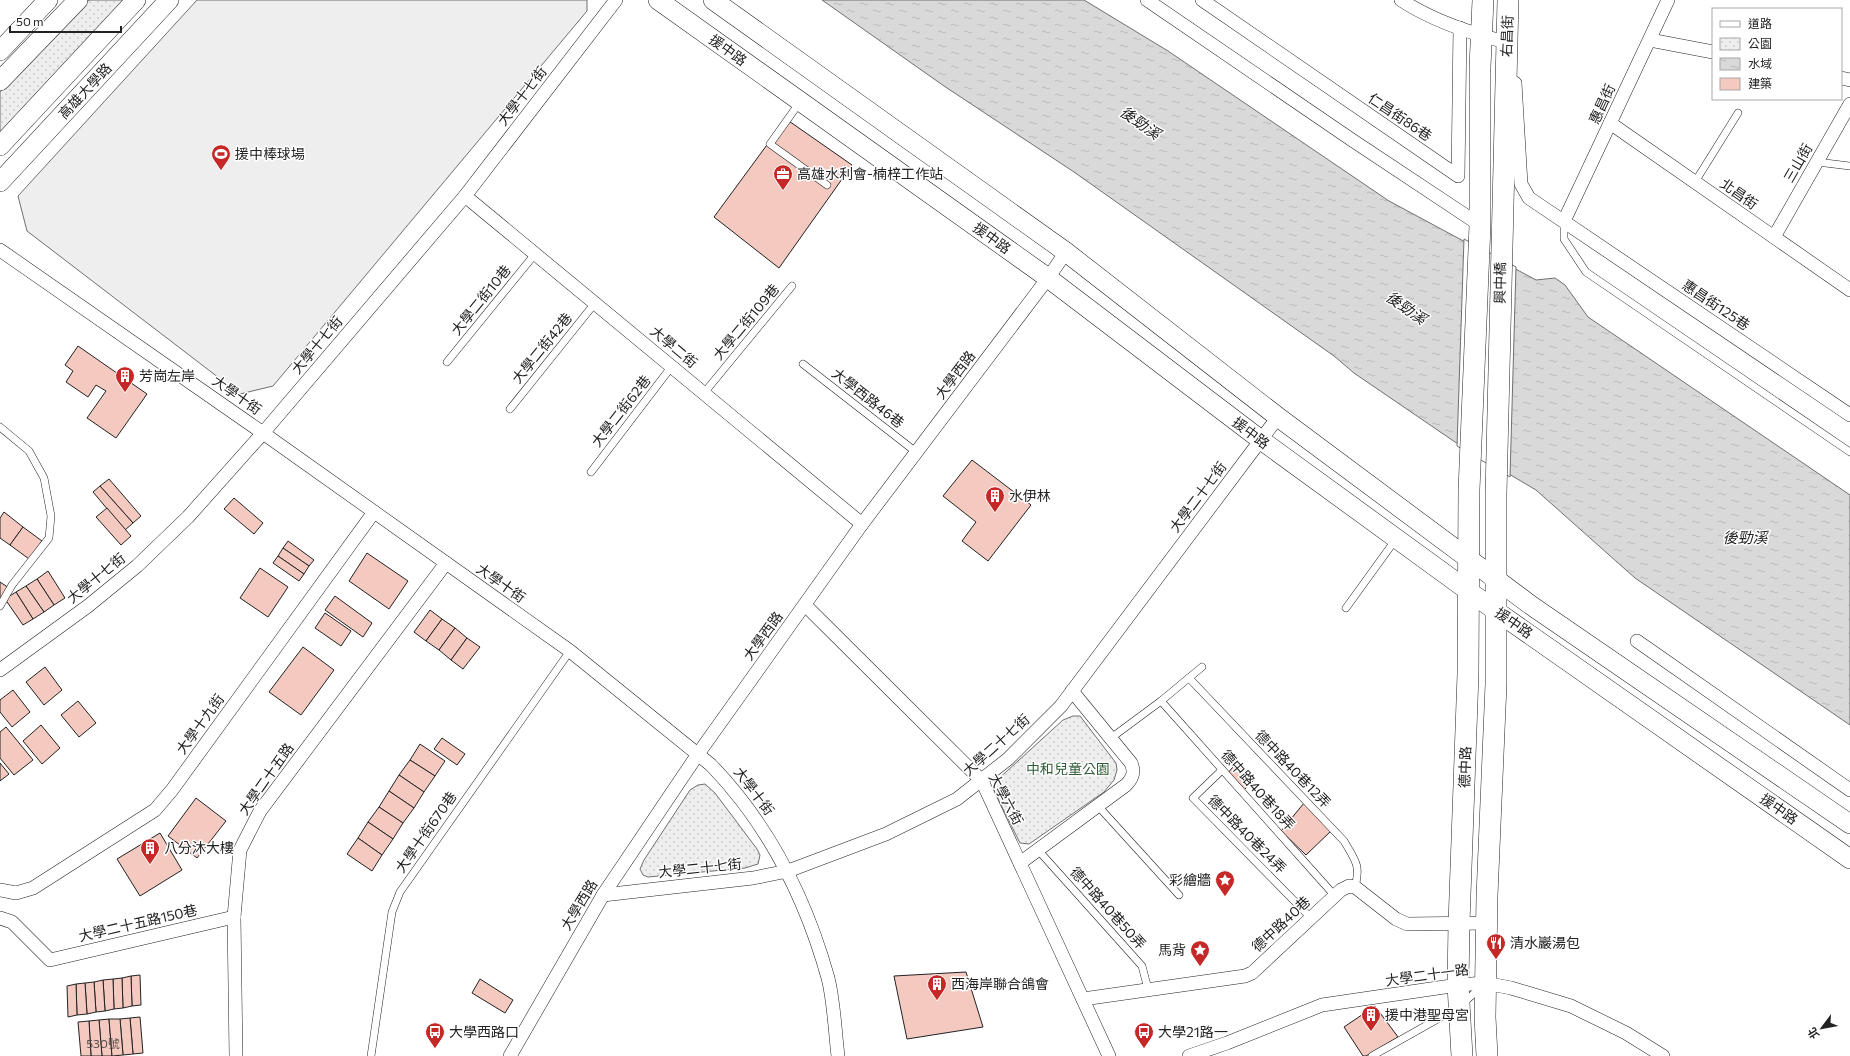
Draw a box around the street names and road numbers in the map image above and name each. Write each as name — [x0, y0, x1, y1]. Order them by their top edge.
street label: 右昌街 — [1497, 15, 1516, 57]
street label: 援中路 — [706, 30, 750, 69]
street label: 高雄大學路 — [55, 59, 115, 122]
street label: 大學十七街 — [493, 63, 550, 129]
street label: 惠昌街 — [1585, 81, 1618, 126]
street label: 仁昌街86巷 — [1365, 89, 1435, 144]
street label: 三山街 — [1780, 140, 1815, 185]
street label: 北昌街 — [1717, 175, 1761, 213]
street label: 援中路 — [970, 218, 1014, 257]
street label: 大學二街10巷 — [447, 261, 514, 338]
street label: 興中橋 — [1491, 262, 1508, 304]
street label: 惠昌街125巷 — [1679, 276, 1753, 333]
street label: 大學二街109巷 — [709, 280, 782, 363]
street label: 大學二街42巷 — [508, 309, 575, 386]
street label: 大學十七街 — [288, 312, 346, 377]
street label: 大學二街 — [647, 322, 701, 371]
street label: 大學西路 — [931, 347, 978, 402]
street label: 大學西路46巷 — [829, 364, 908, 431]
street label: 大學二街62巷 — [587, 371, 654, 450]
street label: 大學十街 — [209, 372, 265, 418]
street label: 援中路 — [1229, 413, 1273, 452]
street label: 大學二十七街 — [1166, 458, 1230, 535]
street label: 大學十七街 — [63, 549, 128, 606]
street label: 大學十街 — [473, 560, 529, 606]
street label: 援中路 — [1492, 604, 1536, 642]
street label: 大學西路 — [739, 608, 786, 663]
street label: 大學十九街 — [172, 690, 227, 757]
street label: 大學二十七街 — [959, 710, 1033, 779]
street label: 德中路40巷12弄 — [1252, 726, 1335, 811]
street label: 大學二十五路 — [235, 739, 297, 818]
street label: 德中路40巷18弄 — [1218, 746, 1299, 833]
street label: 德中路 — [1455, 746, 1474, 788]
street label: 大學十街 — [731, 763, 778, 818]
street label: 大學六街 — [986, 770, 1027, 827]
street label: 大學十街670巷 — [391, 788, 460, 875]
street label: 援中路 — [1757, 790, 1801, 828]
street label: 德中路40巷24弄 — [1205, 791, 1290, 876]
street label: 大學二十七街 — [657, 855, 743, 880]
street label: 德中路40巷50弄 — [1067, 863, 1150, 952]
street label: 大學西路 — [557, 876, 600, 933]
street label: 德中路40巷 — [1248, 892, 1313, 955]
street label: 大學二十五路150巷 — [77, 901, 199, 944]
street label: 大學二十一路 — [1384, 960, 1470, 989]

